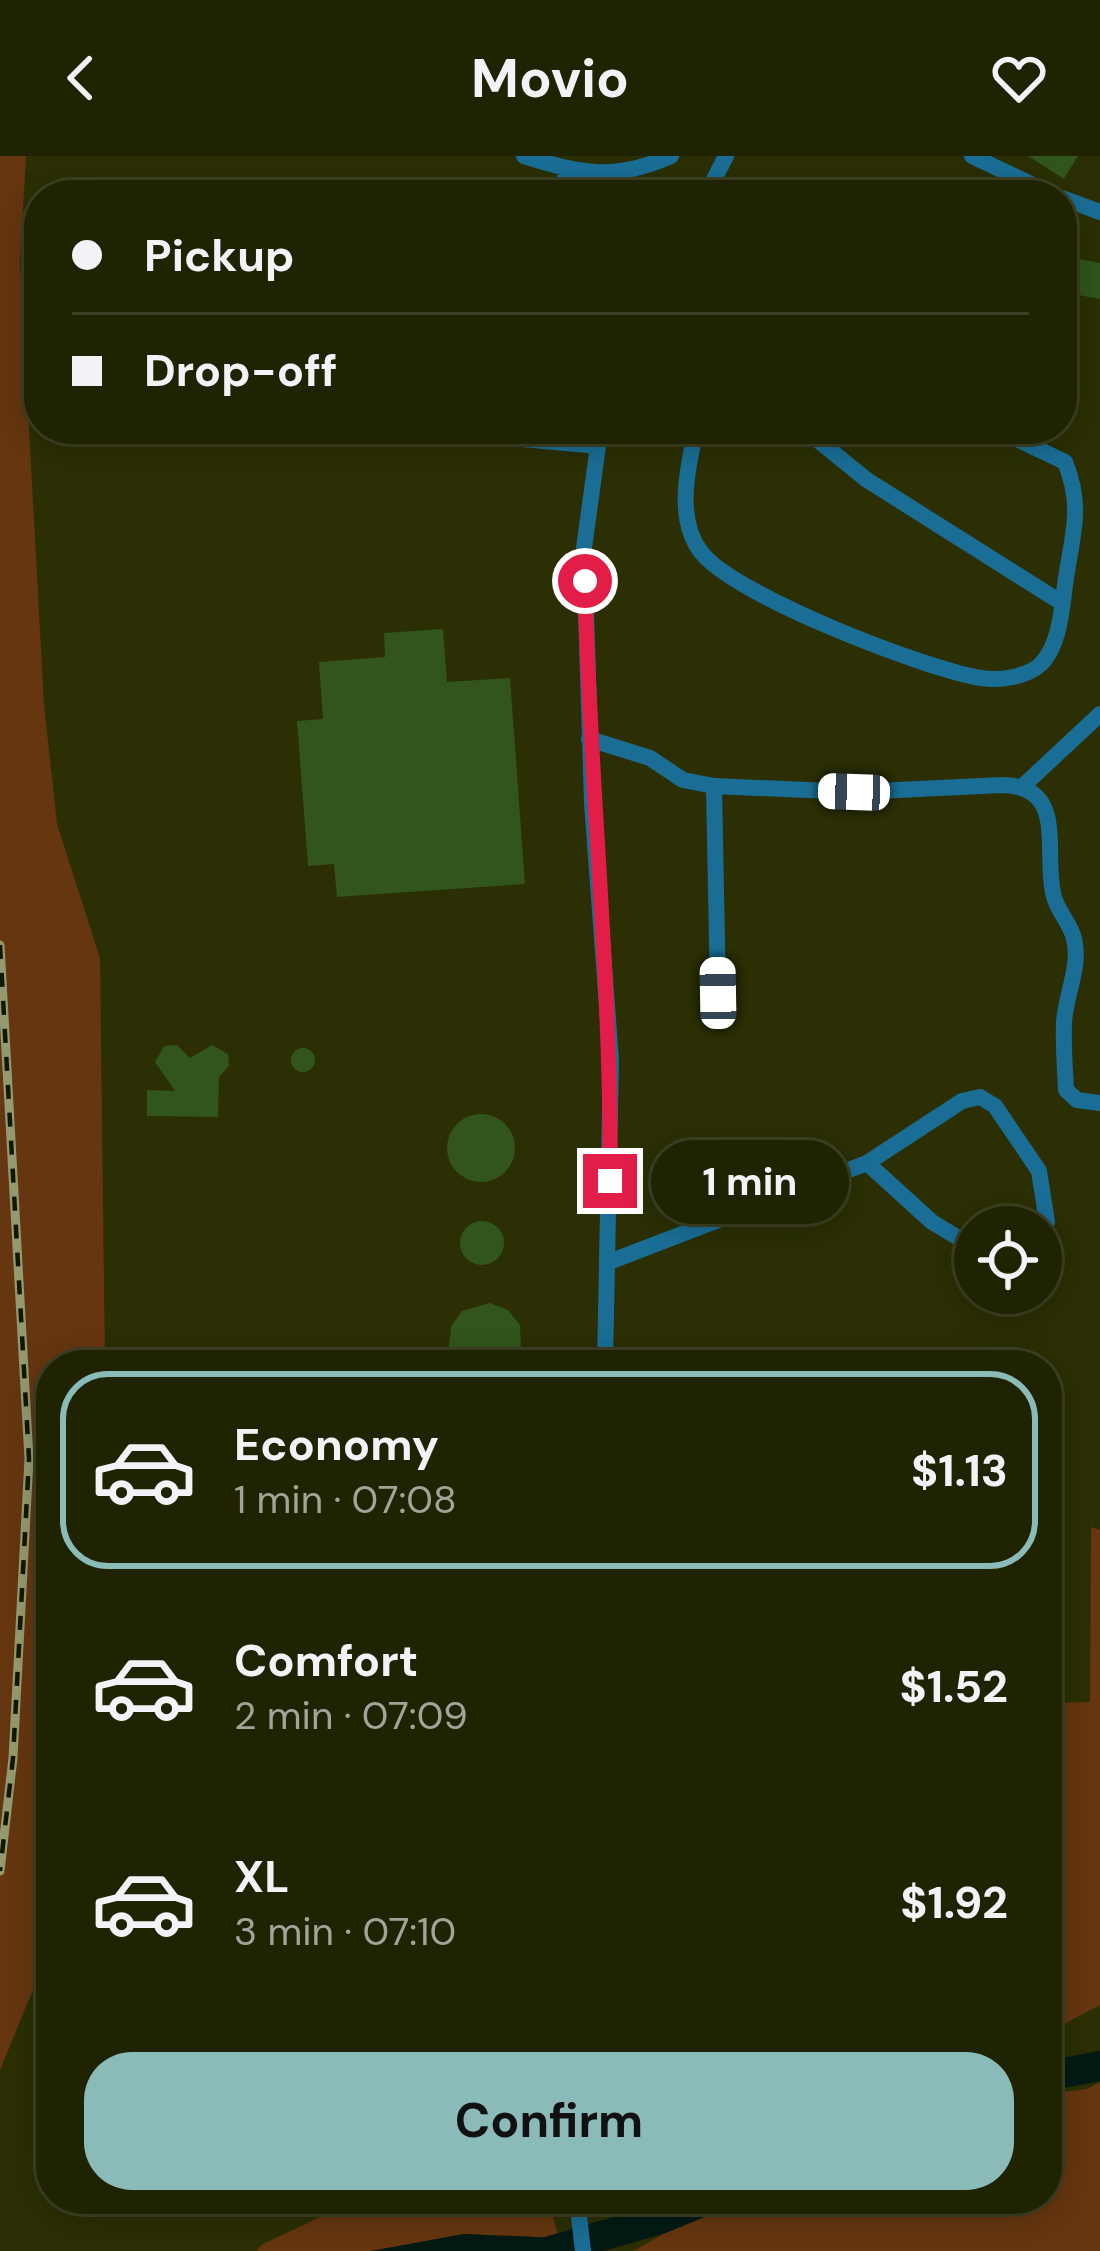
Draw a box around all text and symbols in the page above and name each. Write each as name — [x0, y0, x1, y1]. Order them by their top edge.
text: Movio — [471, 43, 629, 114]
icon: back — [48, 45, 114, 111]
icon: heart — [986, 45, 1052, 111]
text: Pickup — [144, 226, 294, 285]
text: Drop-off — [144, 341, 338, 400]
route start — [558, 554, 612, 608]
car — [817, 773, 891, 811]
car — [699, 957, 737, 1029]
callout: 1 min — [652, 1139, 850, 1223]
route end — [583, 1154, 637, 1208]
text: 1 min — [703, 1156, 797, 1207]
map controls — [954, 1206, 1062, 1314]
button: locate — [954, 1206, 1062, 1314]
text: Economy — [234, 1415, 439, 1474]
icon: car — [90, 1416, 198, 1524]
text: $1.13 — [911, 1441, 1008, 1500]
text: 1 min · 07:08 — [234, 1474, 457, 1525]
text: Comfort — [234, 1631, 418, 1690]
icon: car — [90, 1632, 198, 1740]
text: $1.52 — [899, 1657, 1008, 1716]
text: 2 min · 07:09 — [234, 1690, 468, 1741]
text: XL — [234, 1847, 289, 1906]
icon: car — [90, 1848, 198, 1956]
text: $1.92 — [900, 1873, 1008, 1932]
text: 3 min · 07:10 — [234, 1906, 456, 1957]
button: Confirm — [84, 2052, 1014, 2190]

